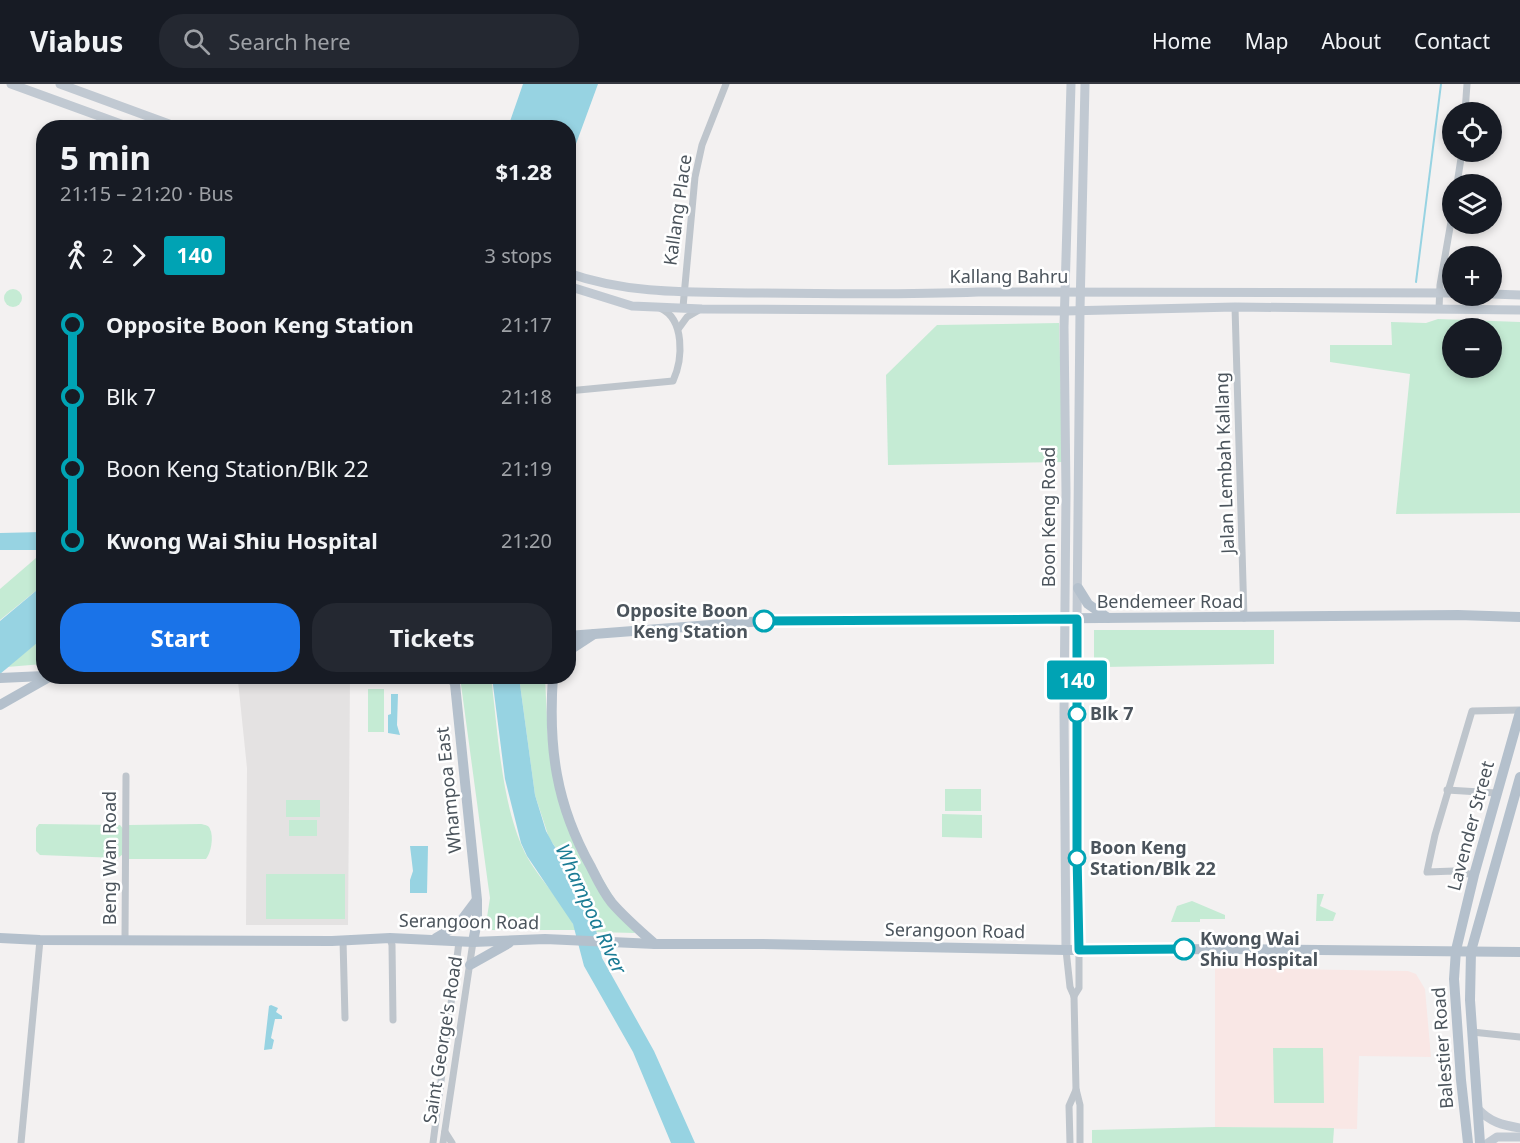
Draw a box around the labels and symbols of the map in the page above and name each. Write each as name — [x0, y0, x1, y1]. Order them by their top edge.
street label: Kallang Place — [657, 153, 697, 267]
street label: Kallang Bahru — [950, 264, 1068, 288]
street label: Jalan Lembah Kallang — [1209, 372, 1239, 556]
street label: Boon Keng Road — [1036, 447, 1060, 587]
street label: Bendemeer Road — [1097, 589, 1243, 613]
place label: Opposite Boon Keng Station — [616, 598, 748, 643]
marker: Opposite Boon Keng Station — [753, 610, 775, 632]
line badge: 140 — [1042, 660, 1112, 700]
place label: Blk 7 — [1090, 701, 1133, 725]
marker: Blk 7 — [1068, 705, 1086, 723]
street label: Whampoa East — [429, 725, 467, 854]
street label: Lavender Street — [1441, 758, 1499, 893]
street label: Beng Wan Road — [97, 791, 121, 925]
place label: Boon Keng Station/Blk 22 — [1090, 835, 1216, 880]
water label: Whampoa River — [549, 839, 634, 979]
marker: Boon Keng Station/Blk 22 — [1068, 849, 1086, 867]
street label: Serangoon Road — [399, 908, 539, 934]
street label: Serangoon Road — [885, 917, 1025, 943]
place label: Kwong Wai Shiu Hospital — [1200, 926, 1318, 971]
marker: Kwong Wai Shiu Hospital — [1173, 938, 1195, 960]
street label: Saint George's Road — [417, 954, 467, 1125]
street label: Balestier Road — [1426, 986, 1458, 1110]

